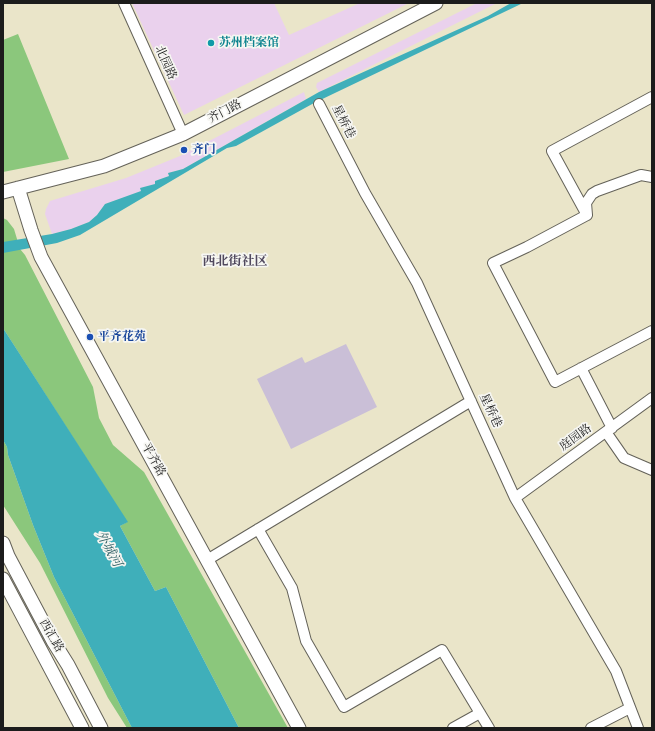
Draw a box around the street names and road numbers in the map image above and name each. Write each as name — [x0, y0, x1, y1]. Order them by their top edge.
street label: 北园路 — [151, 44, 179, 82]
street label: 齐门路 — [206, 97, 244, 127]
street label: 星桥巷 — [328, 103, 358, 141]
street label: 星桥巷 — [476, 392, 504, 430]
street label: 庭园路 — [557, 422, 595, 454]
street label: 平齐路 — [138, 441, 168, 479]
street label: 西汇路 — [36, 617, 66, 655]

